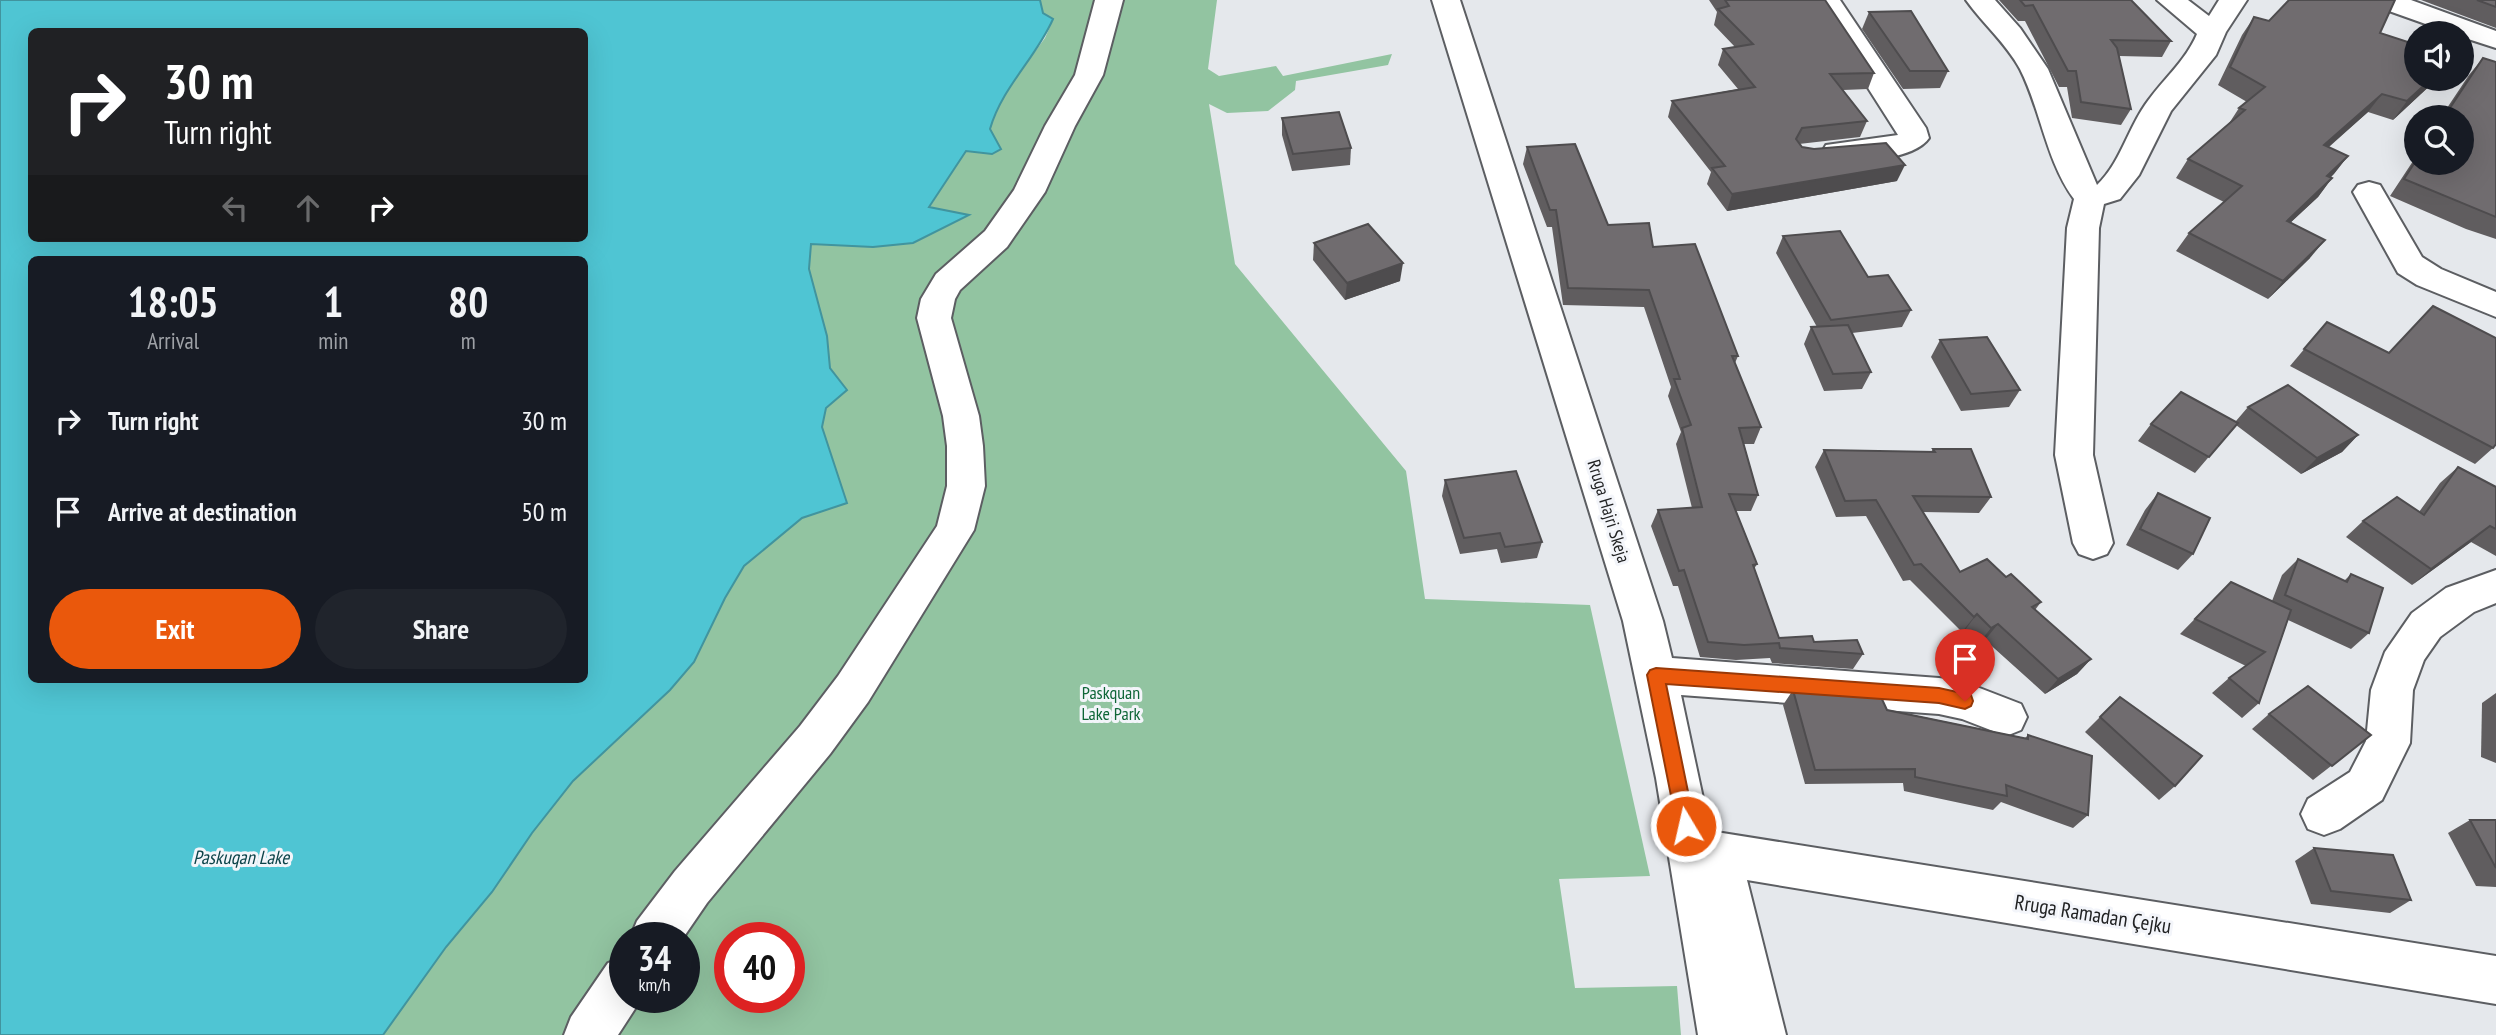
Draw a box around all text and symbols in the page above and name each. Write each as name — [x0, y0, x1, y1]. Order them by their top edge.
map controls — [2404, 21, 2474, 175]
button: sound — [2404, 21, 2474, 91]
text: 30 m — [164, 49, 253, 113]
icon: right — [49, 56, 140, 147]
button: search — [2404, 105, 2474, 175]
text: Turn right — [164, 111, 272, 153]
icon: left — [216, 189, 254, 227]
icon: ahead — [289, 189, 327, 227]
icon: right — [362, 189, 400, 227]
text: 18:05 — [128, 274, 219, 329]
text: 1 — [323, 274, 343, 329]
text: 80 — [448, 274, 488, 329]
text: Arrival — [147, 326, 199, 355]
text: min — [318, 326, 348, 355]
text: m — [461, 326, 476, 355]
icon: right — [49, 402, 87, 440]
text: Turn right — [108, 404, 199, 437]
text: 30 m — [521, 404, 567, 437]
street label: Rruga Hajri Skeja — [1582, 457, 1636, 565]
icon: arrive — [49, 493, 87, 531]
text: Arrive at destination — [108, 495, 297, 528]
text: 50 m — [521, 495, 567, 528]
button: Exit — [49, 589, 301, 669]
button: Share — [315, 589, 567, 669]
pin — [1935, 629, 1995, 701]
icon: arrive — [1946, 640, 1984, 678]
park label: Paskquan Lake Park — [1081, 681, 1141, 725]
position arrow — [1649, 789, 1723, 863]
water label: Paskuqan Lake — [193, 845, 290, 869]
street label: Rruga Ramadan Çejku — [2013, 888, 2173, 940]
speed limit sign: 40 — [714, 922, 805, 1013]
text: 34 — [638, 935, 671, 981]
text: km/h — [639, 973, 670, 996]

